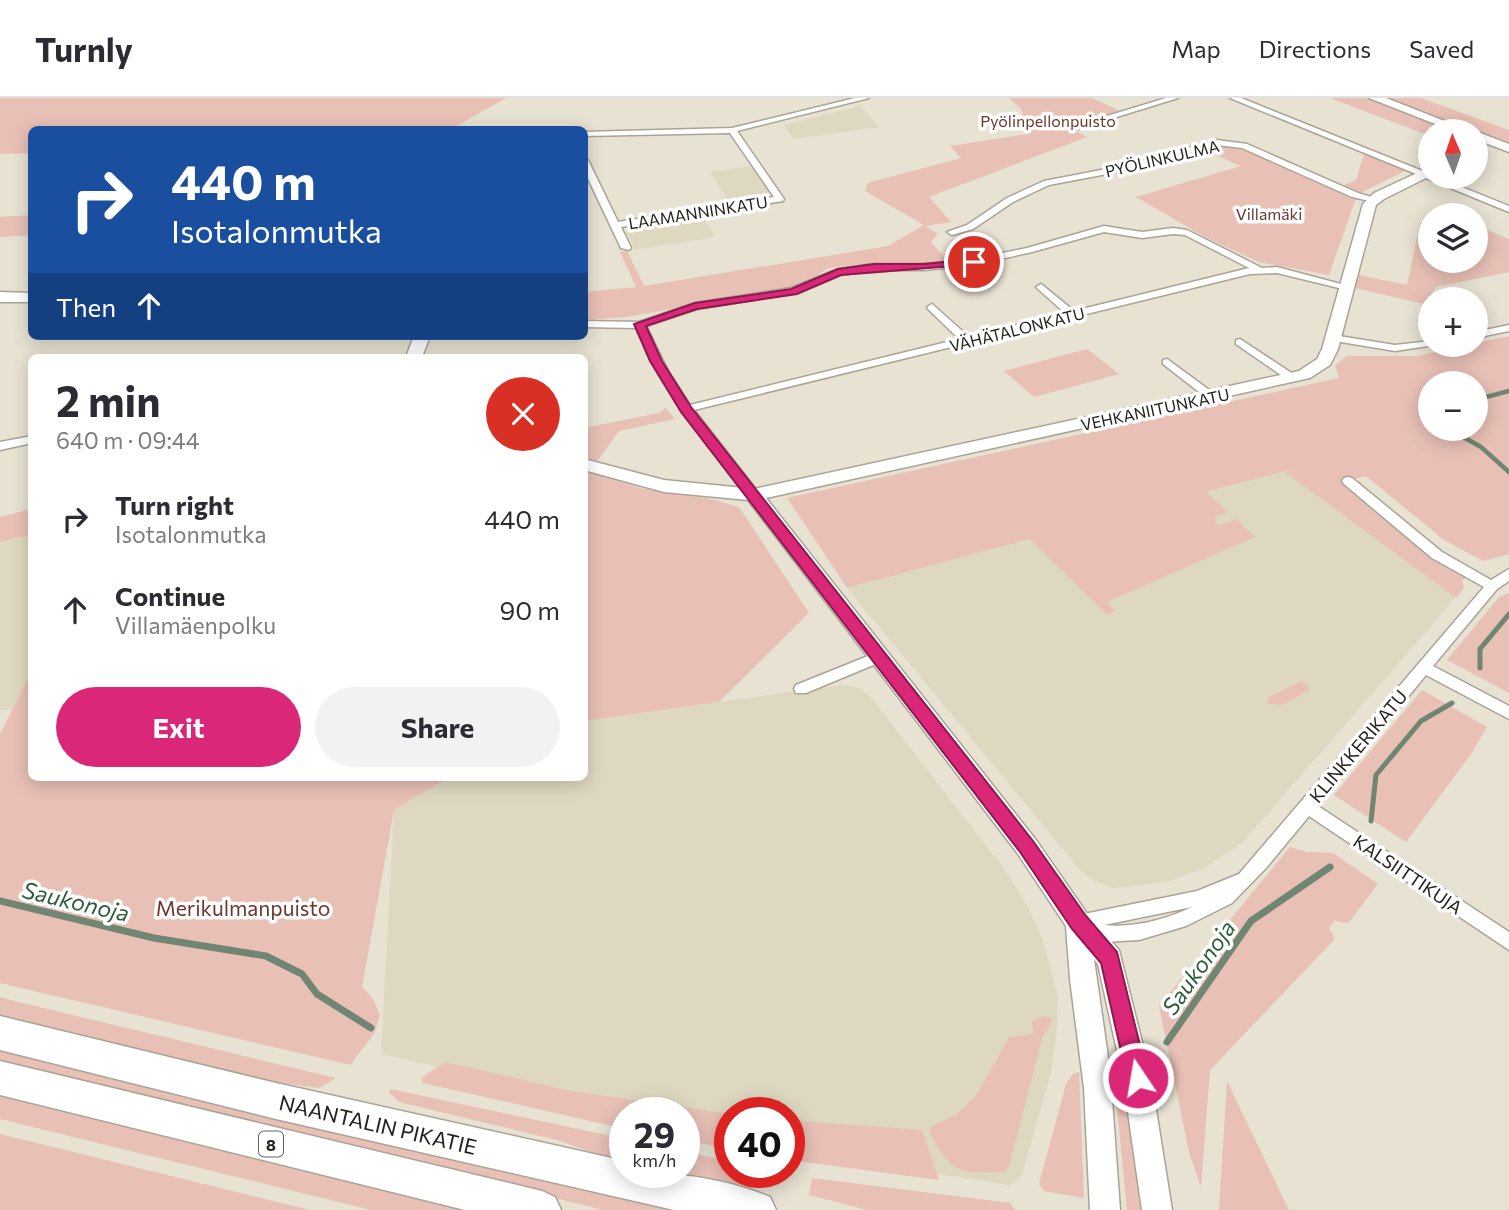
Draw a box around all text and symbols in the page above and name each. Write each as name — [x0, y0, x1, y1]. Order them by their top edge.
text: Turnly — [35, 28, 133, 69]
text: Map — [1171, 34, 1221, 63]
text: Directions — [1259, 34, 1371, 63]
text: Saved — [1409, 34, 1474, 63]
park label: Pyölinpellonpuisto — [980, 111, 1116, 130]
north arrow — [1418, 119, 1488, 189]
map controls — [1418, 119, 1488, 441]
street label: PYÖLINKULMA — [1103, 136, 1221, 180]
text: 440 m — [171, 150, 316, 210]
icon: right — [56, 154, 147, 245]
street label: LAAMANNINKATU — [627, 192, 769, 232]
button: layers — [1418, 203, 1488, 273]
park label: Villamäki — [1236, 204, 1302, 223]
text: Isotalonmutka — [171, 210, 382, 250]
pin — [944, 232, 1004, 292]
icon: arrive — [955, 243, 993, 281]
icon: ahead — [130, 287, 168, 325]
button: + — [1418, 287, 1488, 357]
text: Then — [56, 291, 116, 322]
street label: VÄHÄTALONKATU — [947, 303, 1087, 355]
button: − — [1418, 371, 1488, 441]
text: 2 min — [56, 374, 161, 426]
button: close — [486, 377, 560, 451]
street label: VEHKANIITUNKATU — [1079, 384, 1231, 434]
text: 640 m · 09:44 — [56, 426, 199, 454]
text: Turn right — [115, 489, 234, 520]
icon: right — [56, 500, 94, 538]
text: 440 m — [484, 503, 560, 534]
text: Isotalonmutka — [115, 520, 267, 548]
text: Continue — [115, 580, 225, 611]
icon: ahead — [56, 591, 94, 629]
text: 90 m — [500, 594, 560, 625]
text: Villamäenpolku — [115, 611, 276, 639]
street label: KLINKKERIKATU — [1304, 685, 1412, 807]
button: Exit — [56, 687, 301, 767]
button: Share — [315, 687, 560, 767]
street label: KALSIITTIKUJA — [1349, 830, 1467, 918]
water label: Saukonoja — [20, 875, 132, 927]
park label: Merikulmanpuisto — [156, 895, 330, 920]
water label: Saukonoja — [1155, 914, 1241, 1020]
position arrow — [1101, 1041, 1175, 1115]
street label: NAANTALIN PIKATIE — [277, 1089, 479, 1159]
speed limit sign: 40 — [714, 1097, 805, 1188]
text: 29 — [634, 1112, 675, 1155]
road number: 8 — [259, 1132, 283, 1156]
text: km/h — [633, 1149, 676, 1171]

